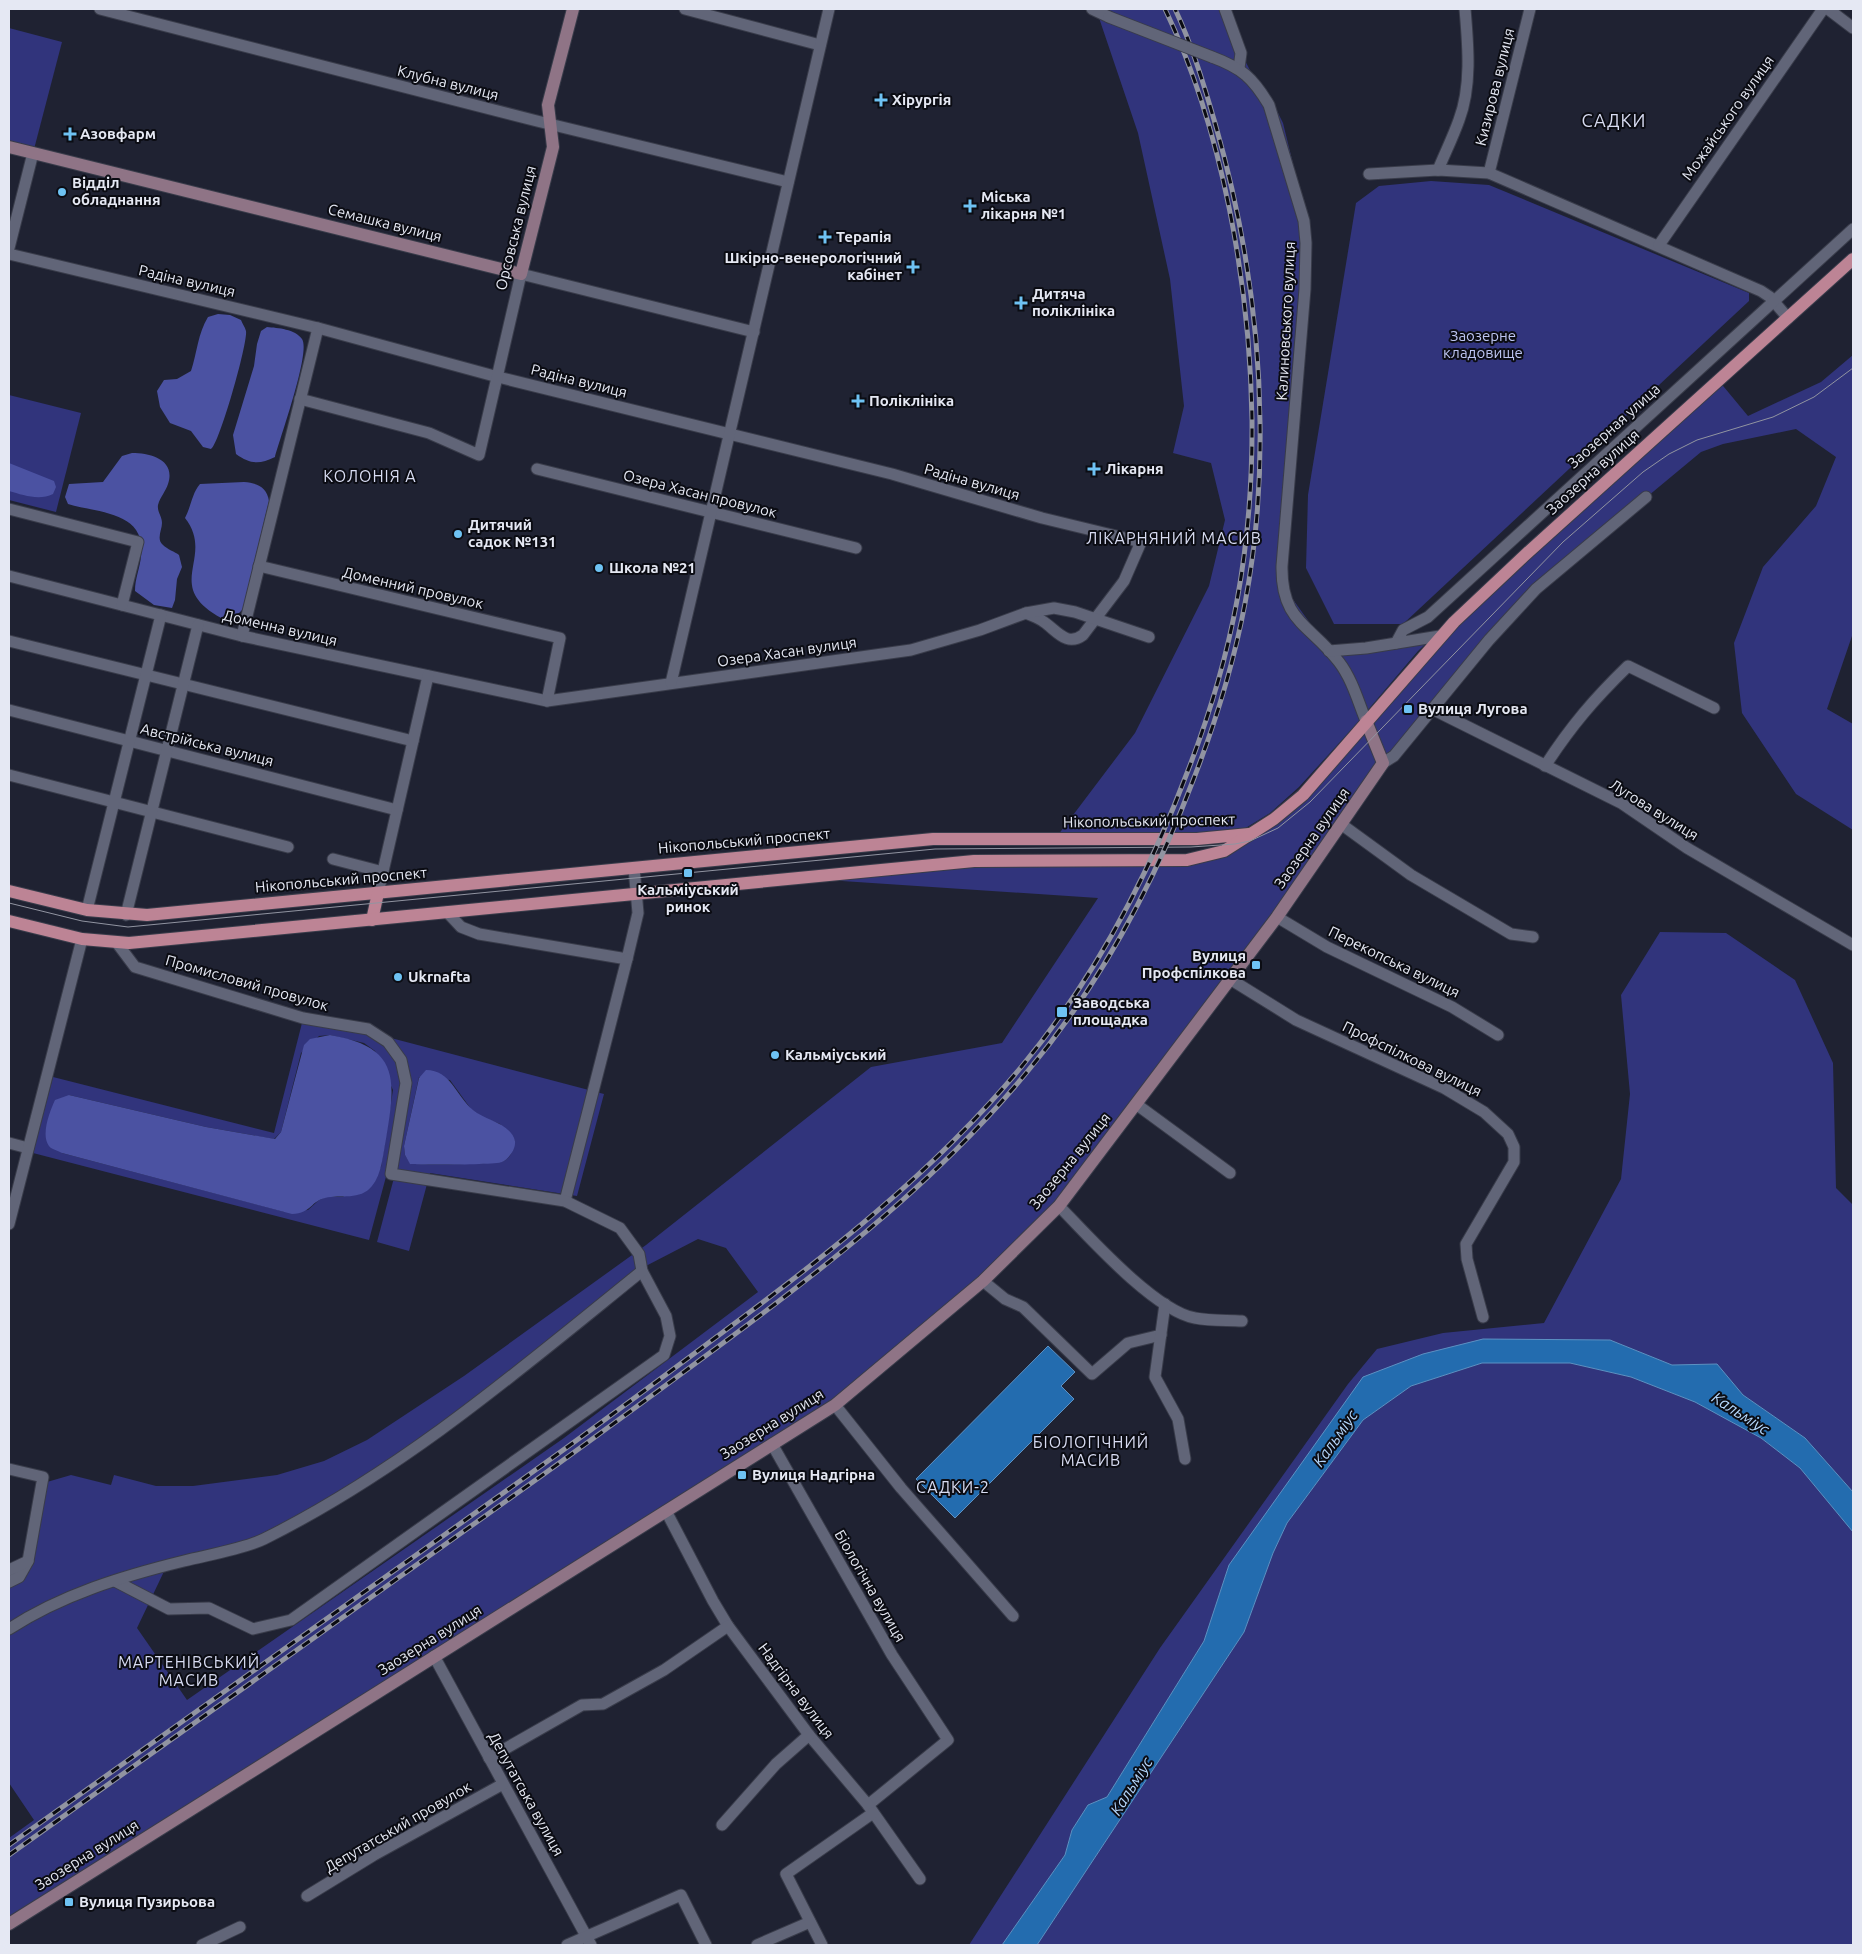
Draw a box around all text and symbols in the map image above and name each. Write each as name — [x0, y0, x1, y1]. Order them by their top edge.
street label: Кизирова вулиця — [1472, 26, 1517, 148]
street label: Можайського вулиця — [1678, 52, 1777, 183]
street label: Клубна вулиця — [396, 62, 501, 103]
place label: Хірургія — [892, 91, 951, 108]
marker: Хірургія — [874, 93, 888, 107]
district label: САДКИ — [1582, 110, 1646, 130]
place label: Азовфарм — [80, 125, 156, 142]
marker: Азовфарм — [64, 128, 76, 140]
street label: Орсовська вулиця — [492, 164, 539, 292]
place label: Відділ обладнання — [72, 174, 161, 208]
marker: Відділ обладнання — [56, 186, 68, 198]
place label: Міська лікарня №1 — [981, 188, 1066, 222]
marker: Міська лікарня №1 — [963, 199, 977, 213]
street label: Семашка вулиця — [326, 200, 444, 245]
place label: Терапія — [836, 228, 892, 245]
marker: Терапія — [818, 230, 832, 244]
street label: Калиновського вулиця — [1273, 241, 1298, 401]
place label: Шкірно-венерологічний кабінет — [724, 249, 902, 283]
marker: Шкірно-венерологічний кабінет — [906, 260, 920, 274]
street label: Радіна вулиця — [137, 261, 237, 300]
place label: Дитяча поліклініка — [1032, 285, 1115, 319]
marker: Дитяча поліклініка — [1014, 296, 1028, 310]
park label: Заозерне кладовище — [1443, 327, 1523, 361]
street label: Радіна вулиця — [529, 360, 629, 401]
street label: Заозерная улица — [1564, 380, 1663, 471]
place label: Поліклініка — [869, 392, 954, 409]
marker: Поліклініка — [851, 394, 865, 408]
street label: Заозерна вулиця — [1543, 426, 1642, 518]
street label: Радіна вулиця — [922, 460, 1022, 503]
place label: Лікарня — [1105, 460, 1164, 477]
marker: Лікарня — [1087, 462, 1101, 476]
street label: Озера Хасан провулок — [622, 466, 779, 521]
district label: КОЛОНІЯ А — [323, 467, 417, 485]
place label: Дитячий садок №131 — [468, 516, 557, 550]
marker: Дитячий садок №131 — [452, 528, 464, 540]
district label: ЛІКАРНЯНИЙ МАСИВ — [1086, 528, 1262, 547]
place label: Школа №21 — [609, 559, 696, 576]
marker: Школа №21 — [593, 562, 605, 574]
street label: Доменний провулок — [341, 563, 485, 612]
street label: Доменна вулиця — [221, 606, 339, 649]
street label: Озера Хасан вулиця — [716, 633, 858, 670]
place label: Вулиця Лугова — [1418, 700, 1528, 717]
marker: Вулиця Лугова — [1402, 703, 1414, 715]
street label: Австрійська вулиця — [139, 720, 275, 769]
street label: Лугова вулиця — [1607, 775, 1702, 844]
street label: Заозерна вулиця — [1271, 784, 1353, 891]
street label: Нікопольський проспект — [1063, 810, 1236, 831]
street label: Нікопольський проспект — [657, 824, 831, 856]
street label: Нікопольський проспект — [254, 863, 428, 895]
marker: Кальміуський ринок — [682, 867, 694, 879]
place label: Кальміуський ринок — [637, 881, 739, 915]
street label: Перекопська вулиця — [1326, 922, 1463, 1001]
place label: Вулиця Профспілкова — [1142, 947, 1246, 981]
street label: Промисловий провулок — [164, 951, 331, 1014]
marker: Вулиця Профспілкова — [1250, 959, 1262, 971]
place label: Ukrnafta — [408, 968, 471, 985]
marker: Ukrnafta — [392, 971, 404, 983]
place label: Заводська площадка — [1073, 994, 1150, 1028]
marker: Заводська площадка — [1055, 1005, 1069, 1019]
street label: Профспілкова вулиця — [1340, 1017, 1485, 1100]
place label: Кальміуський — [785, 1046, 887, 1063]
marker: Кальміуський — [769, 1049, 781, 1061]
street label: Заозерна вулиця — [1026, 1109, 1114, 1212]
street label: Заозерна вулиця — [717, 1385, 827, 1462]
water label: Кальміус — [1709, 1388, 1773, 1438]
water label: Кальміус — [1309, 1406, 1361, 1470]
district label: БІОЛОГІЧНИЙ МАСИВ — [1033, 1432, 1149, 1469]
place label: Вулиця Надгірна — [752, 1466, 875, 1483]
marker: Вулиця Надгірна — [736, 1469, 748, 1481]
district label: САДКИ-2 — [916, 1478, 990, 1496]
street label: Біологічна вулиця — [831, 1527, 909, 1645]
street label: Заозерна вулиця — [375, 1601, 485, 1678]
street label: Надгірна вулиця — [755, 1640, 838, 1742]
district label: МАРТЕНІВСЬКИЙ МАСИВ — [118, 1652, 260, 1689]
street label: Депутатська вулиця — [485, 1729, 568, 1859]
water label: Кальміус — [1106, 1753, 1156, 1818]
street label: Депутатський провулок — [321, 1778, 474, 1875]
street label: Заозерна вулиця — [32, 1816, 142, 1893]
place label: Вулиця Пузирьова — [79, 1893, 215, 1910]
marker: Вулиця Пузирьова — [63, 1896, 75, 1908]

